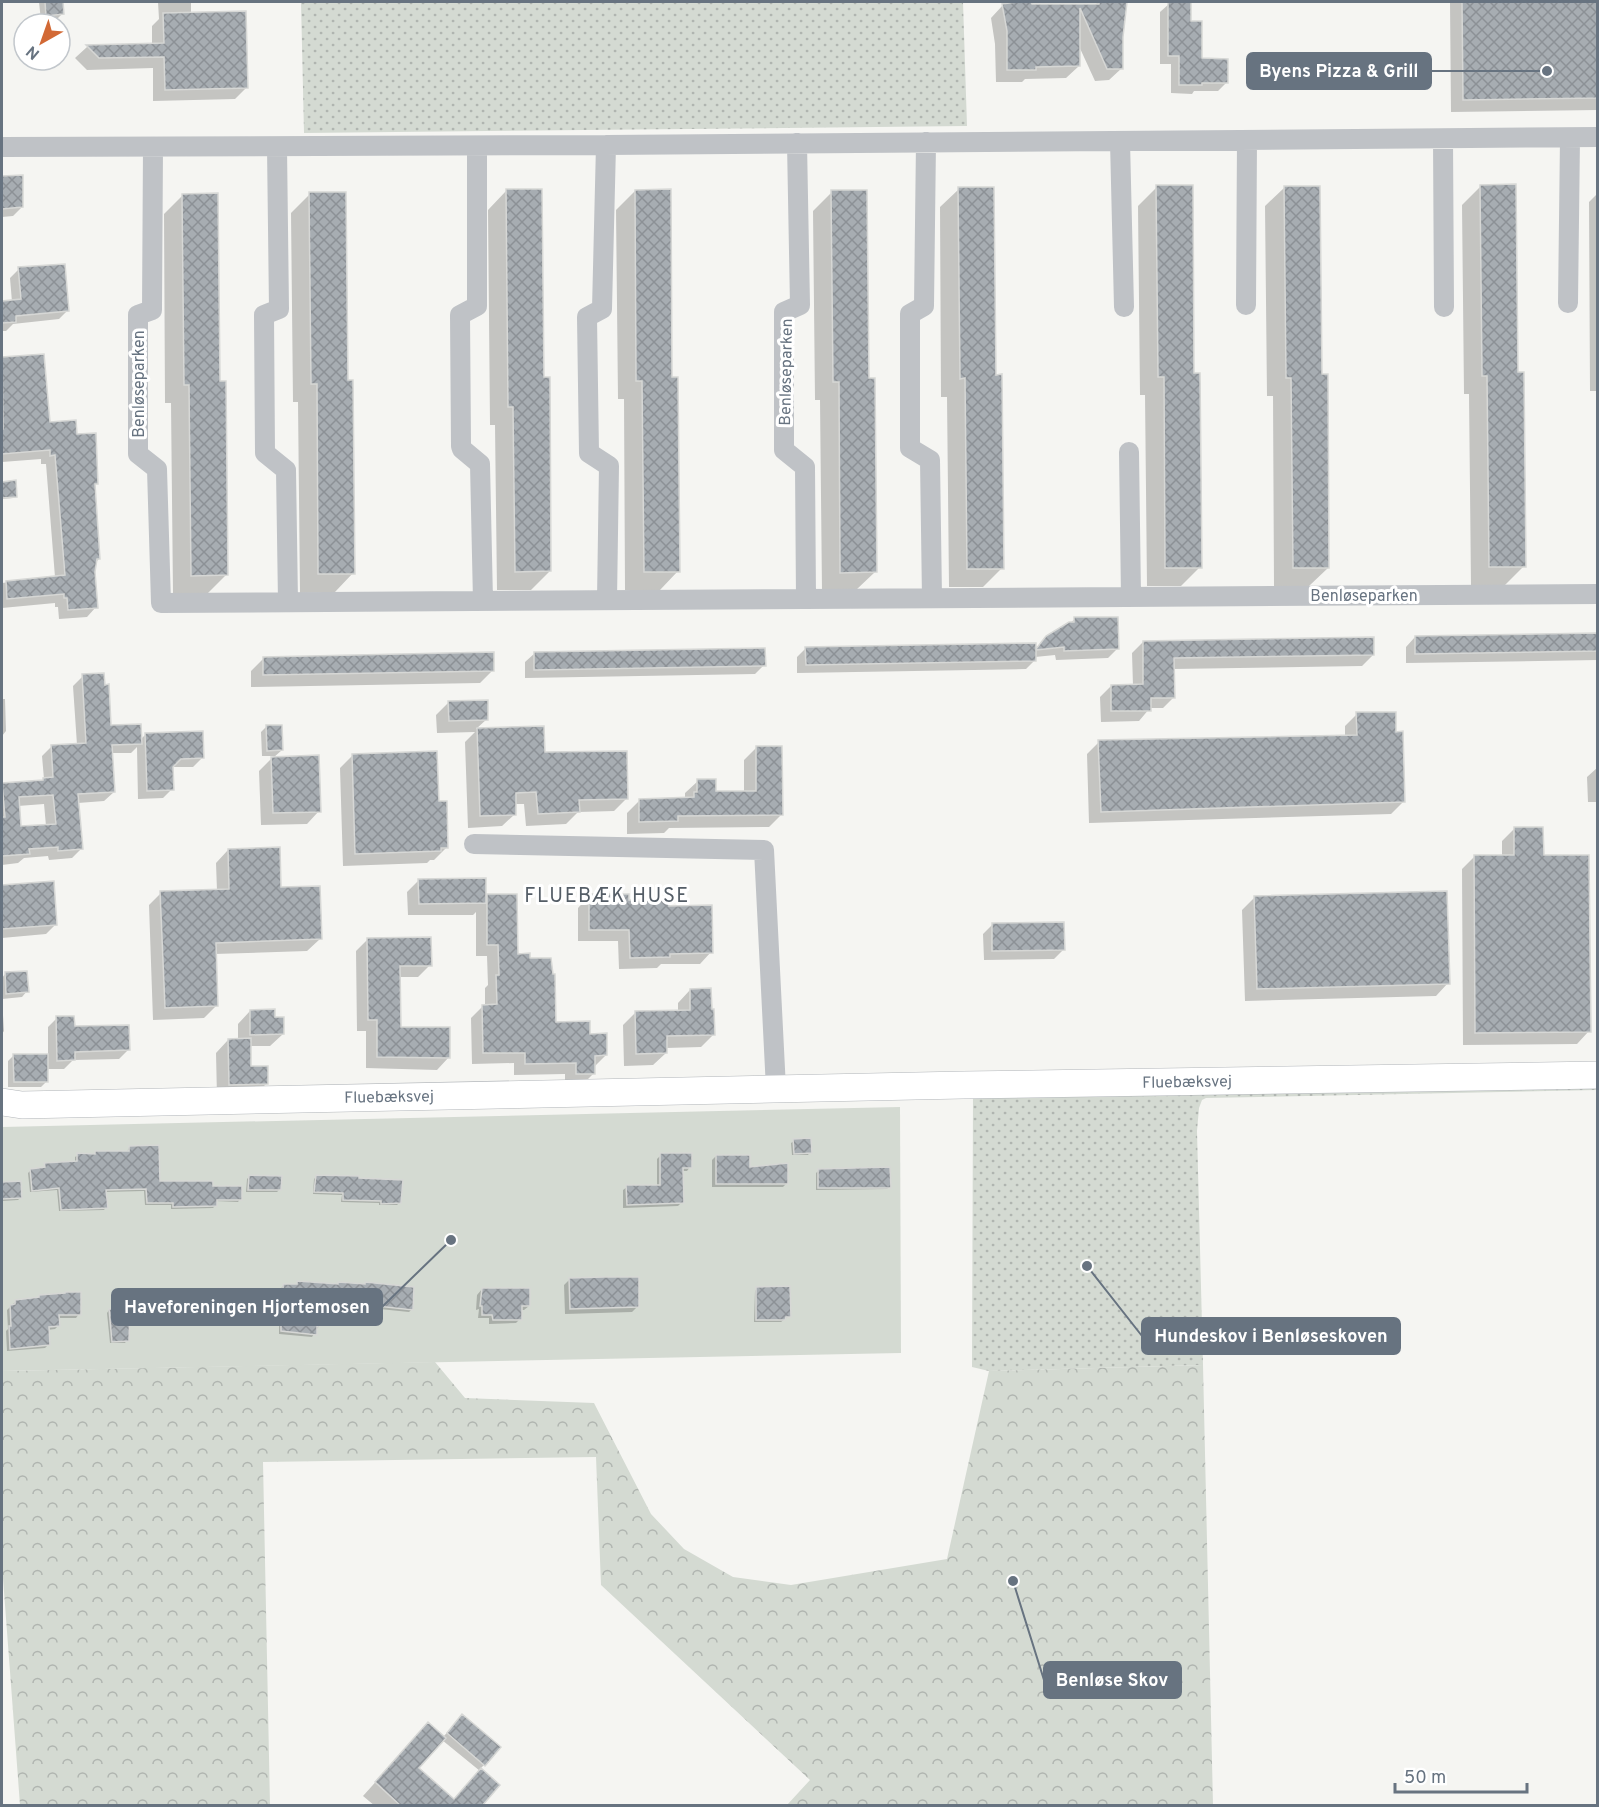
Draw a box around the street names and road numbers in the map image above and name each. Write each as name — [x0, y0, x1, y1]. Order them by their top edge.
street label: Benløseparken — [776, 318, 798, 426]
street label: Benløseparken — [130, 330, 150, 438]
street label: Benløseparken — [1310, 587, 1418, 607]
street label: Fluebæksvej — [1142, 1072, 1232, 1094]
street label: Fluebæksvej — [344, 1087, 434, 1109]

